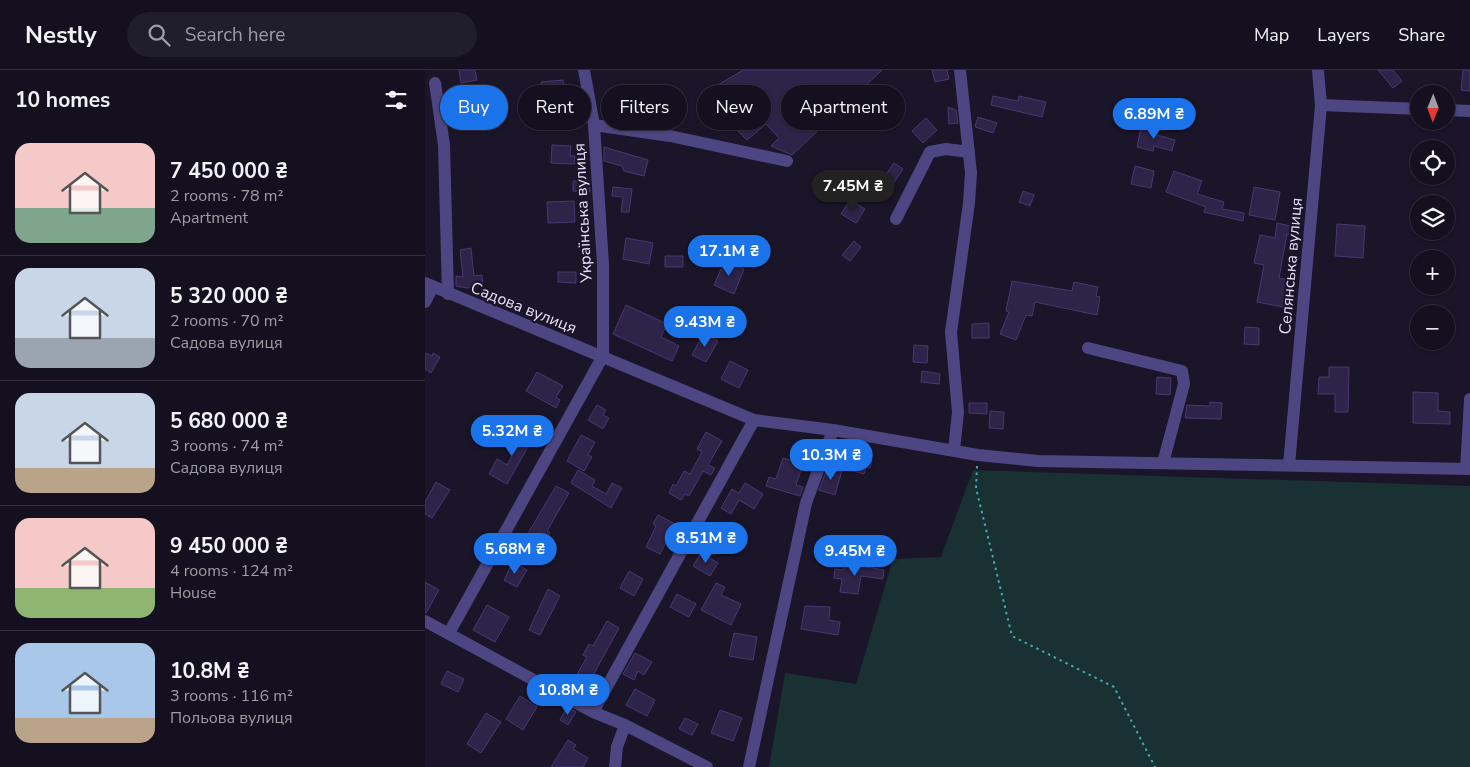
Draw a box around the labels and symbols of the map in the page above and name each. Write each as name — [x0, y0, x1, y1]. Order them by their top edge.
north arrow — [1410, 85, 1455, 130]
pin: 6.89M ₴ — [1108, 98, 1200, 140]
street label: Українська вулиця — [568, 142, 598, 284]
pin: 7.45M ₴ — [807, 170, 899, 212]
street label: Селянська вулиця — [1274, 197, 1308, 335]
pin: 17.1M ₴ — [683, 234, 775, 277]
street label: Садова вулиця — [467, 277, 580, 339]
pin: 9.43M ₴ — [659, 306, 751, 348]
pin: 5.32M ₴ — [466, 414, 558, 457]
pin: 10.3M ₴ — [785, 438, 877, 481]
pin: 8.51M ₴ — [660, 522, 752, 564]
pin: 5.68M ₴ — [469, 532, 561, 575]
pin: 9.45M ₴ — [809, 534, 901, 577]
pin: 10.8M ₴ — [522, 674, 614, 716]

